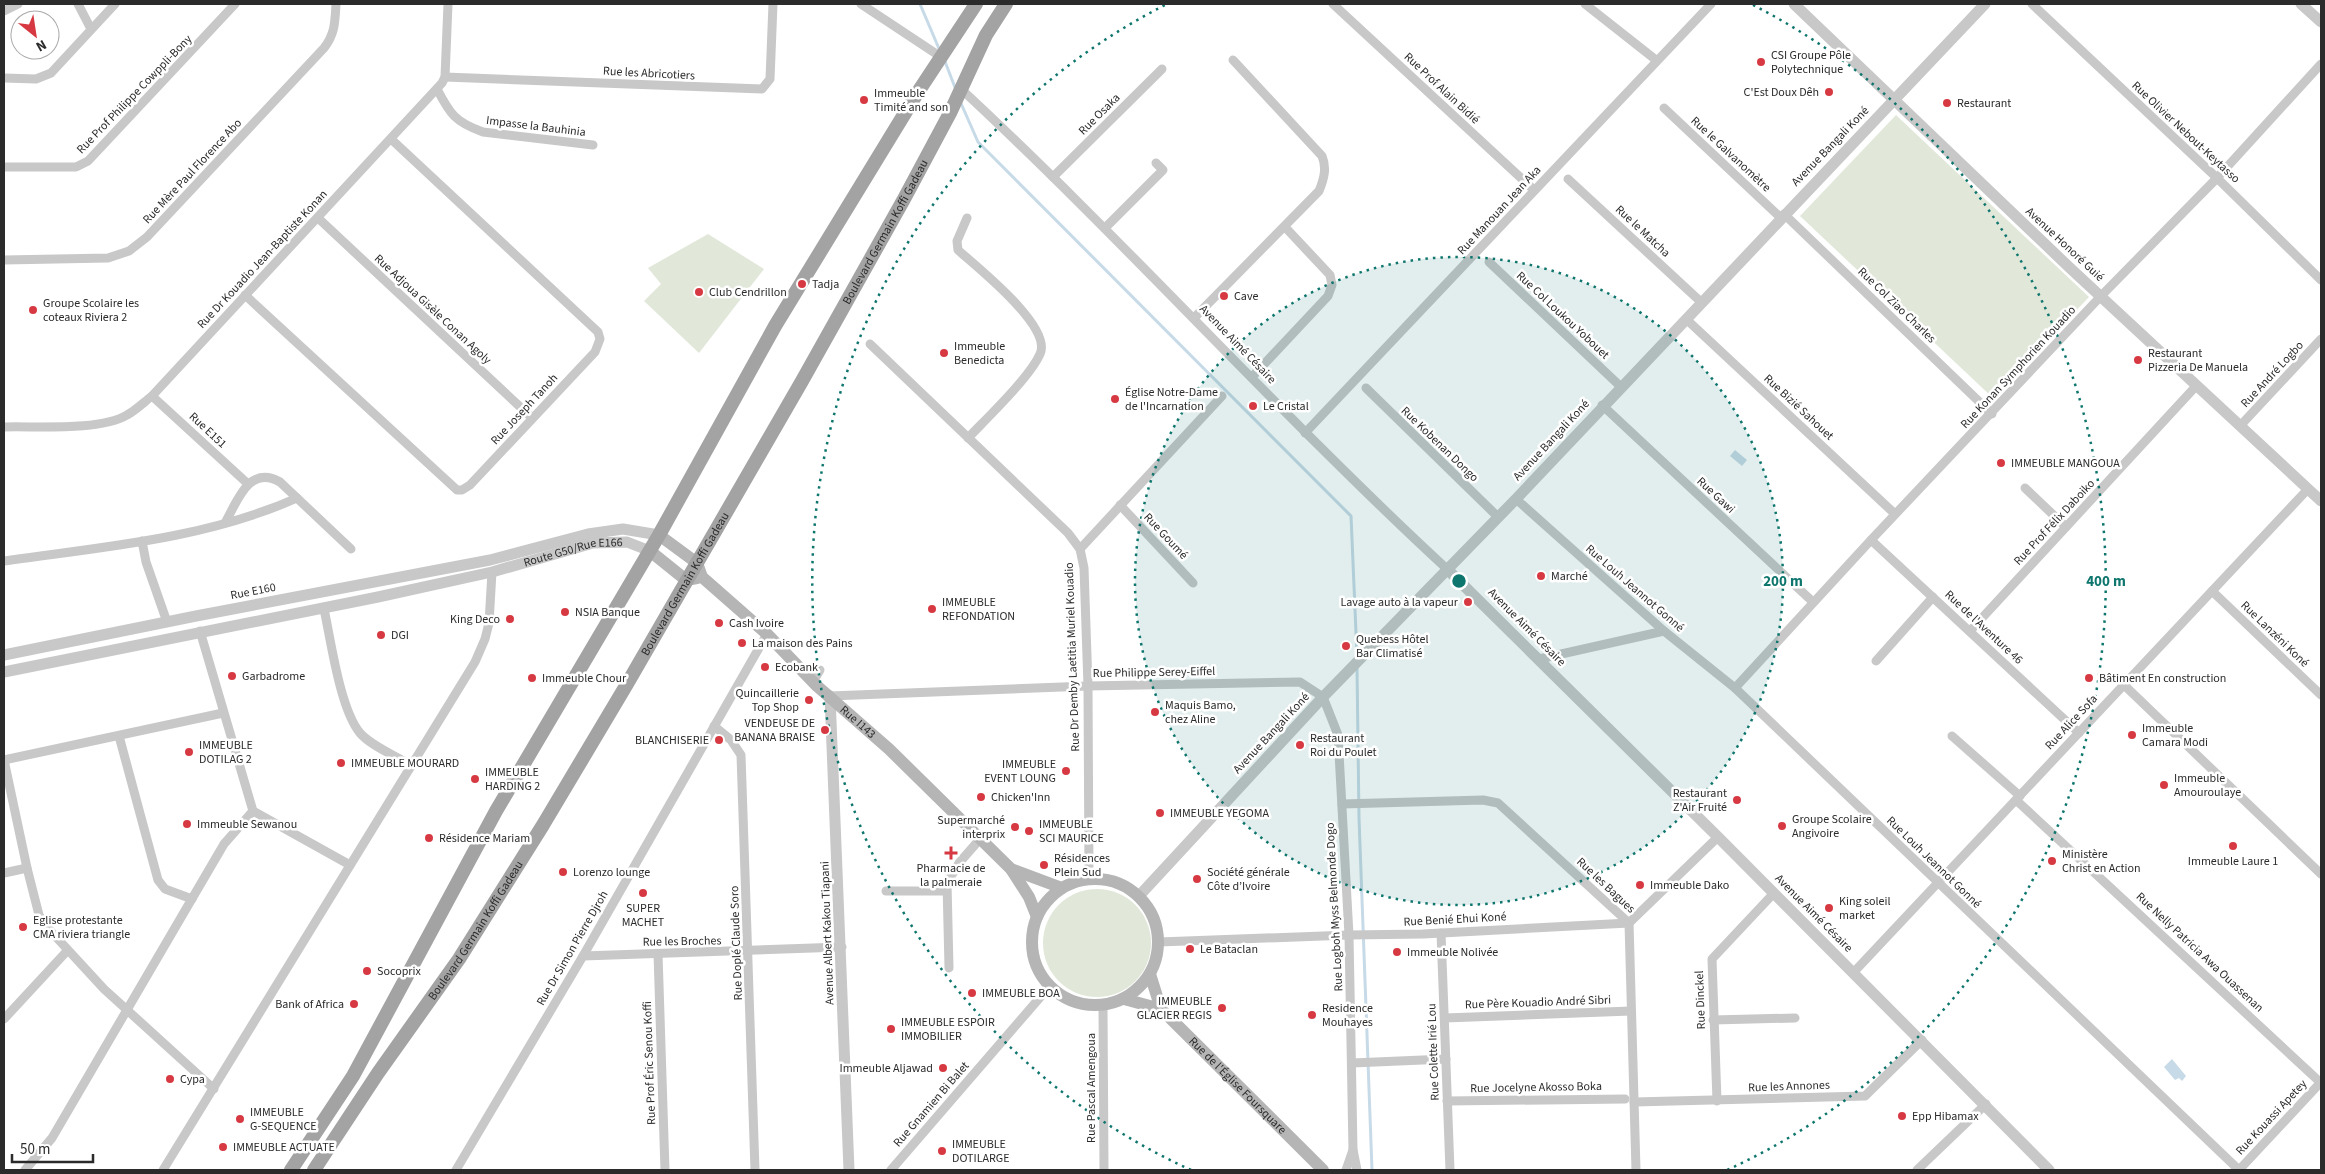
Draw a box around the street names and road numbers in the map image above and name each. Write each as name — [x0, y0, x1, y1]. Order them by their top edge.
street label: Rue Prof Philippe Cowppli-Bony — [73, 31, 196, 158]
street label: Rue Prof Alain Bidié — [1400, 49, 1483, 128]
street label: Rue les Abricotiers — [603, 63, 695, 84]
street label: Rue Olivier Nebout-Keytasso — [2128, 78, 2244, 187]
street label: Rue Osaka — [1075, 90, 1124, 139]
street label: Avenue Bangali Koné — [1788, 103, 1873, 190]
street label: Impasse la Bauhinia — [485, 112, 587, 141]
street label: Rue le Galvanomètre — [1687, 113, 1774, 196]
street label: Rue Mère Paul Florence Abo — [139, 115, 246, 228]
street label: Boulevard Germain Koffi Gadeau — [839, 157, 933, 308]
street label: Rue Manouan Jean Aka — [1454, 162, 1545, 259]
street label: Rue Dr Kouadio Jean-Baptiste Konan — [193, 186, 331, 332]
street label: Rue le Matcha — [1611, 201, 1674, 261]
street label: Avenue Honoré Guié — [2022, 203, 2108, 285]
street label: Rue Adjoua Gisèle Conan Agoly — [370, 250, 495, 369]
street label: Rue Col Ziao Charles — [1854, 264, 1939, 347]
street label: Rue Col Loukou Yobouet — [1512, 268, 1613, 363]
street label: Avenue Aimé Césaire — [1195, 301, 1280, 388]
street label: Rue Konan Symphorien Kouadio — [1957, 302, 2080, 433]
street label: Rue André Logbo — [2237, 337, 2308, 411]
street label: Rue Joseph Tanoh — [487, 370, 562, 449]
street label: Rue Bizié Sahouet — [1760, 370, 1837, 444]
street label: Avenue Bangali Koné — [1509, 396, 1594, 485]
street label: Rue Kobenan Dongo — [1397, 403, 1482, 486]
street label: Rue E151 — [185, 408, 230, 452]
street label: Rue Gawi — [1693, 473, 1739, 518]
street label: Rue Prof Félix Daboiko — [2010, 476, 2099, 569]
street label: Boulevard Germain Koffi Gadeau — [637, 509, 734, 659]
street label: Rue Goumé — [1140, 509, 1192, 563]
street label: Route G50/Rue E166 — [522, 534, 623, 572]
street label: Rue Louh Jeannot Gonné — [1582, 541, 1688, 636]
street label: Rue Dr Demby Laetitia Muriel Kouadio — [1061, 562, 1084, 752]
street label: Rue E160 — [229, 579, 277, 604]
street label: Avenue Aimé Césaire — [1484, 585, 1569, 670]
street label: Rue de l'Aventure 46 — [1941, 587, 2027, 668]
street label: Rue Lanzéni Koné — [2237, 597, 2313, 671]
street label: Rue Philippe Serey-Eiffel — [1093, 663, 1215, 682]
street label: Avenue Bangali Koné — [1229, 689, 1314, 778]
street label: Rue Alice Sofa — [2041, 691, 2101, 754]
street label: Rue I143 — [836, 702, 879, 743]
street label: Rue Louh Jeannot Gonné — [1882, 813, 1985, 912]
street label: Rue Logboh Myss Belmonde Dogo — [1322, 822, 1347, 992]
street label: Rue les Bagues — [1573, 854, 1639, 917]
street label: Boulevard Germain Koffi Gadeau — [424, 858, 528, 1004]
street label: Avenue Albert Kakou Tiapani — [816, 861, 839, 1005]
street label: Avenue Aimé Césaire — [1771, 871, 1856, 956]
street label: Rue Doplé Claude Soro — [726, 885, 747, 1001]
street label: Rue Dr Simon Pierre Djroh — [533, 888, 612, 1009]
street label: Rue Nelly Patricia Awa Ouassenan — [2132, 889, 2267, 1016]
street label: Rue Benié Ehui Koné — [1403, 908, 1507, 931]
street label: Rue les Broches — [642, 932, 722, 951]
street label: Rue Dinckel — [1691, 970, 1710, 1030]
street label: Rue Père Kouadio André Sibri — [1465, 991, 1611, 1014]
street label: Rue Prof Éric Senou Koffi — [639, 1001, 660, 1125]
street label: Rue Colette Irié Lou — [1423, 1003, 1444, 1101]
street label: Rue Pascal Amengoua — [1083, 1033, 1100, 1143]
street label: Rue de l'Église Foursquare — [1185, 1033, 1290, 1138]
street label: Rue Gnamien Bi Balet — [890, 1058, 973, 1151]
street label: Rue Kouassi Apetey — [2232, 1076, 2311, 1159]
street label: Rue les Annones — [1748, 1077, 1830, 1096]
street label: Rue Jocelyne Akosso Boka — [1470, 1078, 1602, 1097]

